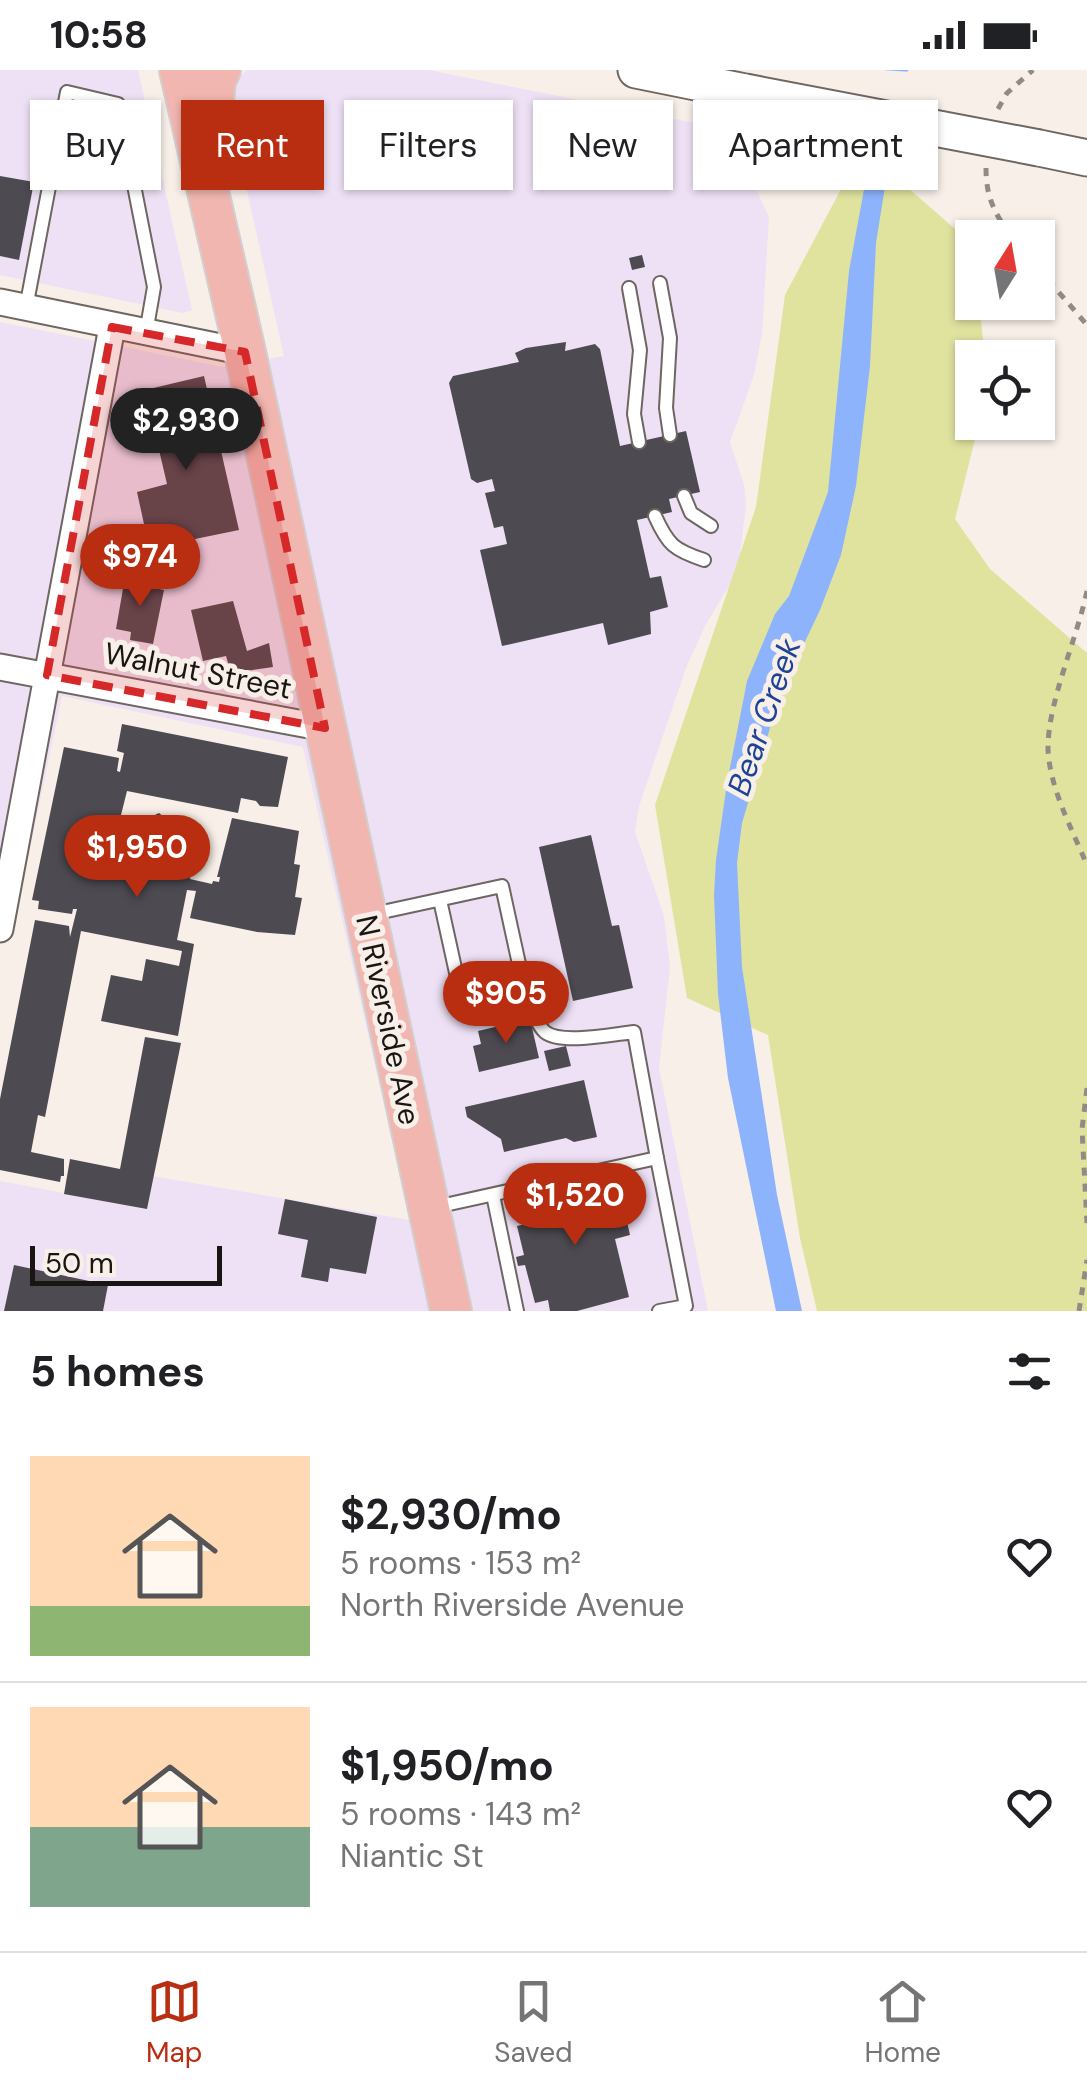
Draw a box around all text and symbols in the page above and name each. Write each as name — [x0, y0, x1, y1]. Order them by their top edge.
text: 10:58 — [50, 10, 148, 60]
chip: Buy — [30, 100, 161, 190]
chip: Rent — [181, 100, 324, 190]
chip: Filters — [344, 100, 513, 190]
chip: New — [533, 100, 673, 190]
chip: Apartment — [693, 100, 938, 190]
north arrow — [955, 220, 1055, 320]
map controls — [955, 220, 1055, 440]
button: locate — [955, 340, 1055, 440]
pin: $2,930 — [105, 388, 267, 473]
text: $2,930 — [132, 399, 240, 441]
pin: $974 — [81, 524, 199, 609]
text: $974 — [102, 535, 178, 577]
water label: Bear Creek — [718, 632, 811, 801]
street label: Walnut Street — [101, 633, 295, 708]
pin: $1,950 — [56, 815, 218, 900]
text: $1,950 — [86, 826, 188, 868]
street label: N Riverside Ave — [347, 911, 430, 1128]
pin: $905 — [447, 961, 565, 1046]
text: $905 — [465, 972, 547, 1014]
pin: $1,520 — [494, 1163, 656, 1248]
text: $1,520 — [525, 1174, 625, 1216]
scale bar — [30, 1241, 222, 1286]
text: 50 m — [45, 1245, 114, 1282]
text: 5 homes — [30, 1344, 205, 1399]
icon: filters — [1002, 1344, 1057, 1399]
text: $2,930/mo — [340, 1487, 562, 1542]
icon: home — [110, 1496, 230, 1616]
icon: heart — [1002, 1529, 1057, 1584]
text: 5 rooms · 153 m² — [340, 1542, 581, 1584]
text: North Riverside Avenue — [340, 1584, 684, 1626]
text: $1,950/mo — [340, 1738, 554, 1793]
icon: home — [110, 1747, 230, 1867]
icon: heart — [1002, 1780, 1057, 1835]
text: 5 rooms · 143 m² — [340, 1793, 581, 1835]
text: Niantic St — [340, 1835, 484, 1877]
tab: Map — [146, 1974, 202, 2071]
tab: Saved — [494, 1974, 573, 2071]
tab: Home — [865, 1974, 941, 2071]

